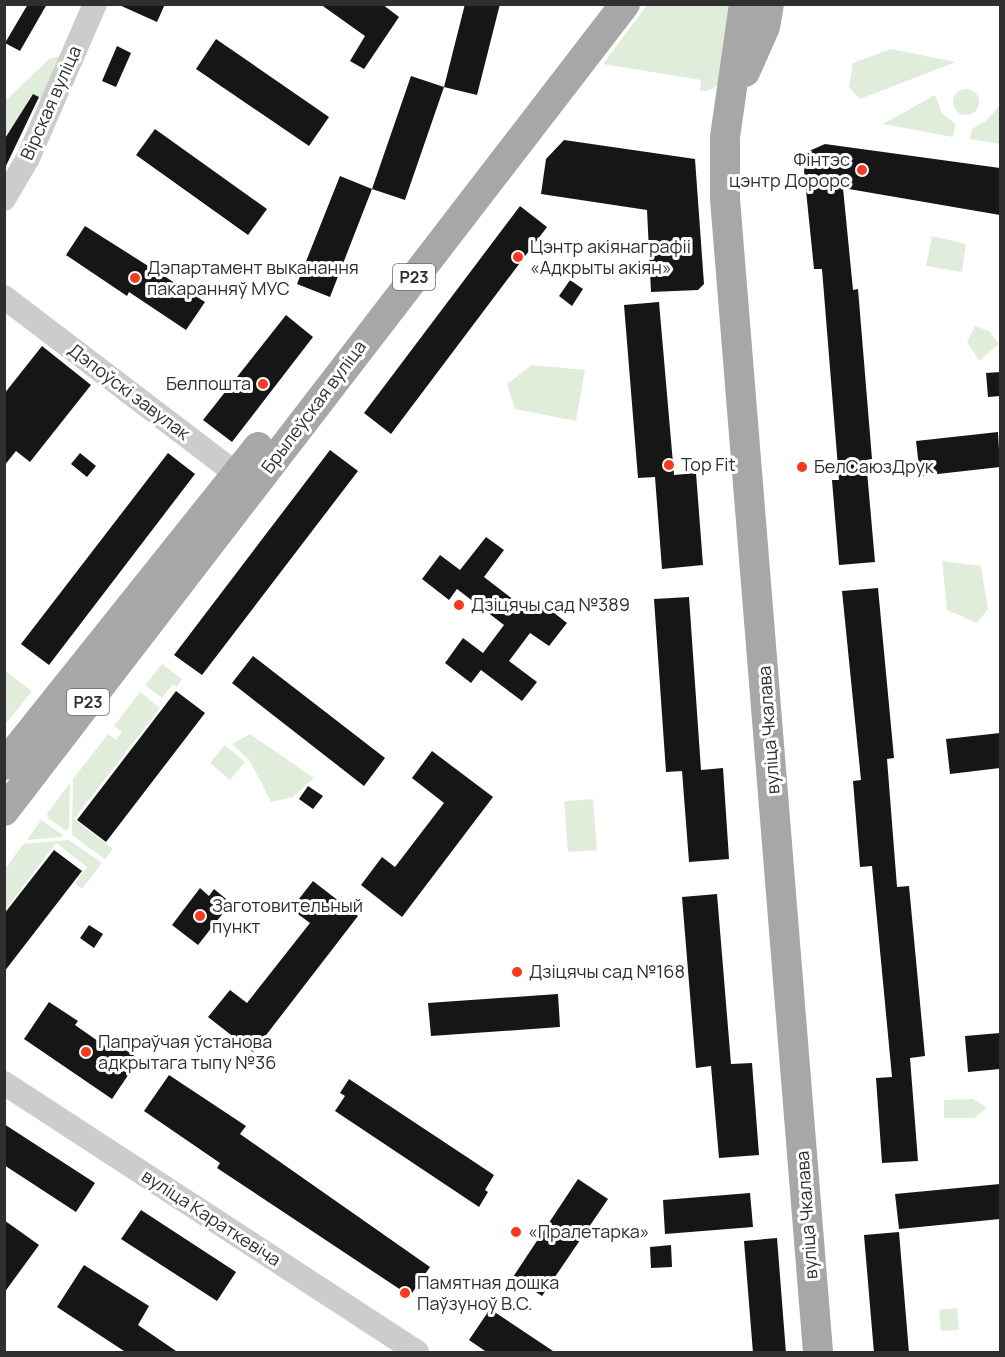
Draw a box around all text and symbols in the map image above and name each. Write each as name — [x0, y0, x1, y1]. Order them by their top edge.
street label: Вірская вуліца — [14, 42, 86, 164]
place label: Фінтэс цэнтр Дорорс — [729, 147, 850, 192]
marker: Фінтэс цэнтр Дорорс — [855, 163, 869, 177]
place label: Цэнтр акіянаграфіі «Адкрыты акіян» — [530, 234, 691, 279]
marker: Цэнтр акіянаграфіі «Адкрыты акіян» — [511, 250, 525, 264]
place label: Дэпартамент выканання пакаранняў МУС — [147, 255, 359, 300]
road number: Р23 — [393, 264, 435, 290]
marker: Дэпартамент выканання пакаранняў МУС — [128, 271, 142, 285]
street label: Брылеўская вуліца — [255, 335, 371, 478]
street label: Дэпоўскі завулак — [64, 337, 196, 446]
place label: Белпошта — [166, 371, 251, 395]
marker: Белпошта — [256, 377, 270, 391]
place label: Top Fit — [681, 452, 736, 476]
place label: БелСаюзДрук — [814, 454, 935, 478]
marker: Top Fit — [662, 458, 676, 472]
marker: БелСаюзДрук — [795, 460, 809, 474]
place label: Дзіцячы сад №389 — [471, 592, 630, 616]
marker: Дзіцячы сад №389 — [452, 598, 466, 612]
street label: вуліца Чкалава — [752, 665, 784, 795]
road number: Р23 — [67, 689, 109, 715]
place label: Заготовительный пункт — [212, 893, 363, 938]
marker: Заготовительный пункт — [193, 909, 207, 923]
place label: Дзіцячы сад №168 — [529, 959, 685, 983]
marker: Дзіцячы сад №168 — [510, 965, 524, 979]
place label: Папраўчая ўстанова адкрытага тыпу №36 — [98, 1029, 276, 1074]
marker: Папраўчая ўстанова адкрытага тыпу №36 — [79, 1045, 93, 1059]
street label: вуліца Чкалава — [790, 1150, 822, 1280]
street label: вуліца Караткевіча — [137, 1163, 286, 1271]
place label: «Пралетарка» — [528, 1219, 649, 1243]
marker: «Пралетарка» — [509, 1225, 523, 1239]
place label: Памятная дошка Паўзуноў В.С. — [417, 1270, 559, 1315]
marker: Памятная дошка Паўзуноў В.С. — [398, 1286, 412, 1300]

